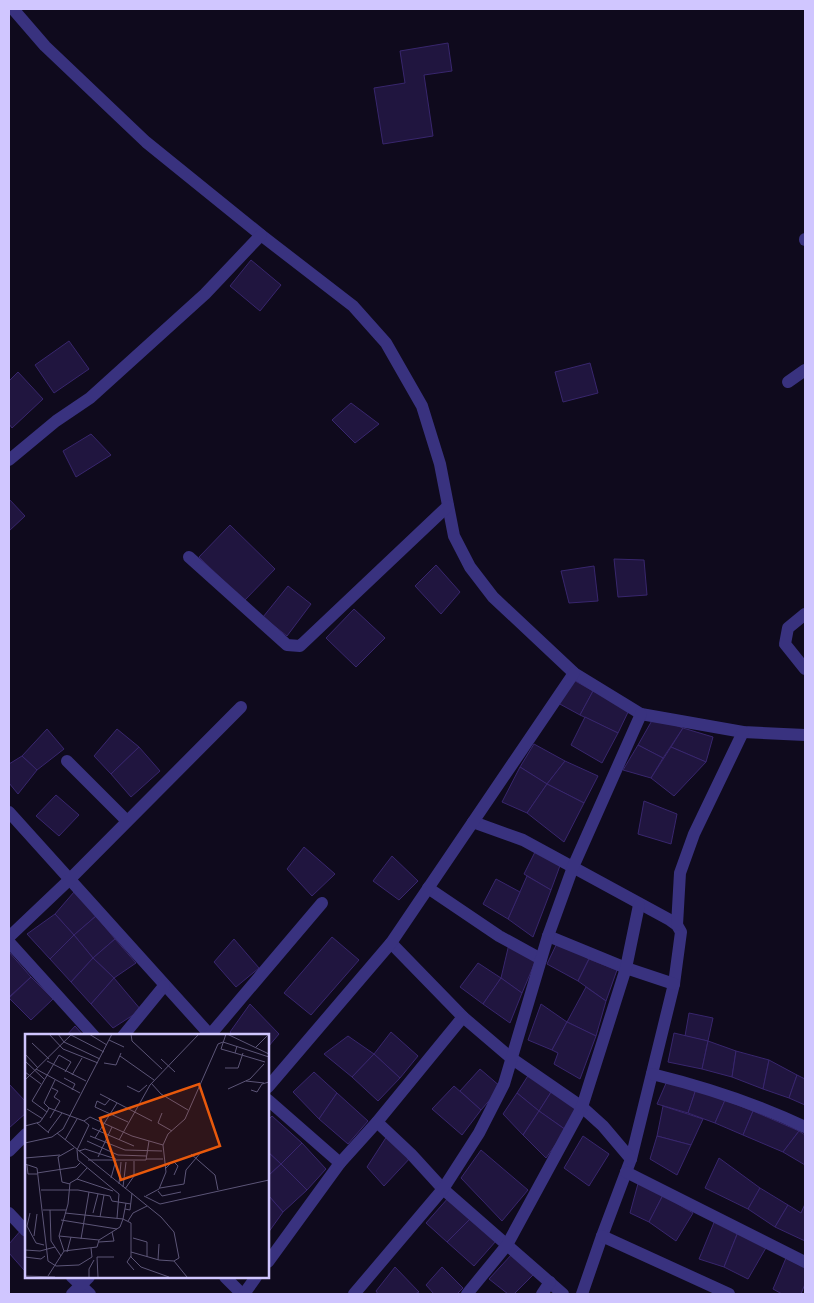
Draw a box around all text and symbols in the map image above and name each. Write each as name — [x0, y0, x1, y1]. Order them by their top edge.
inset map — [25, 1034, 269, 1278]

